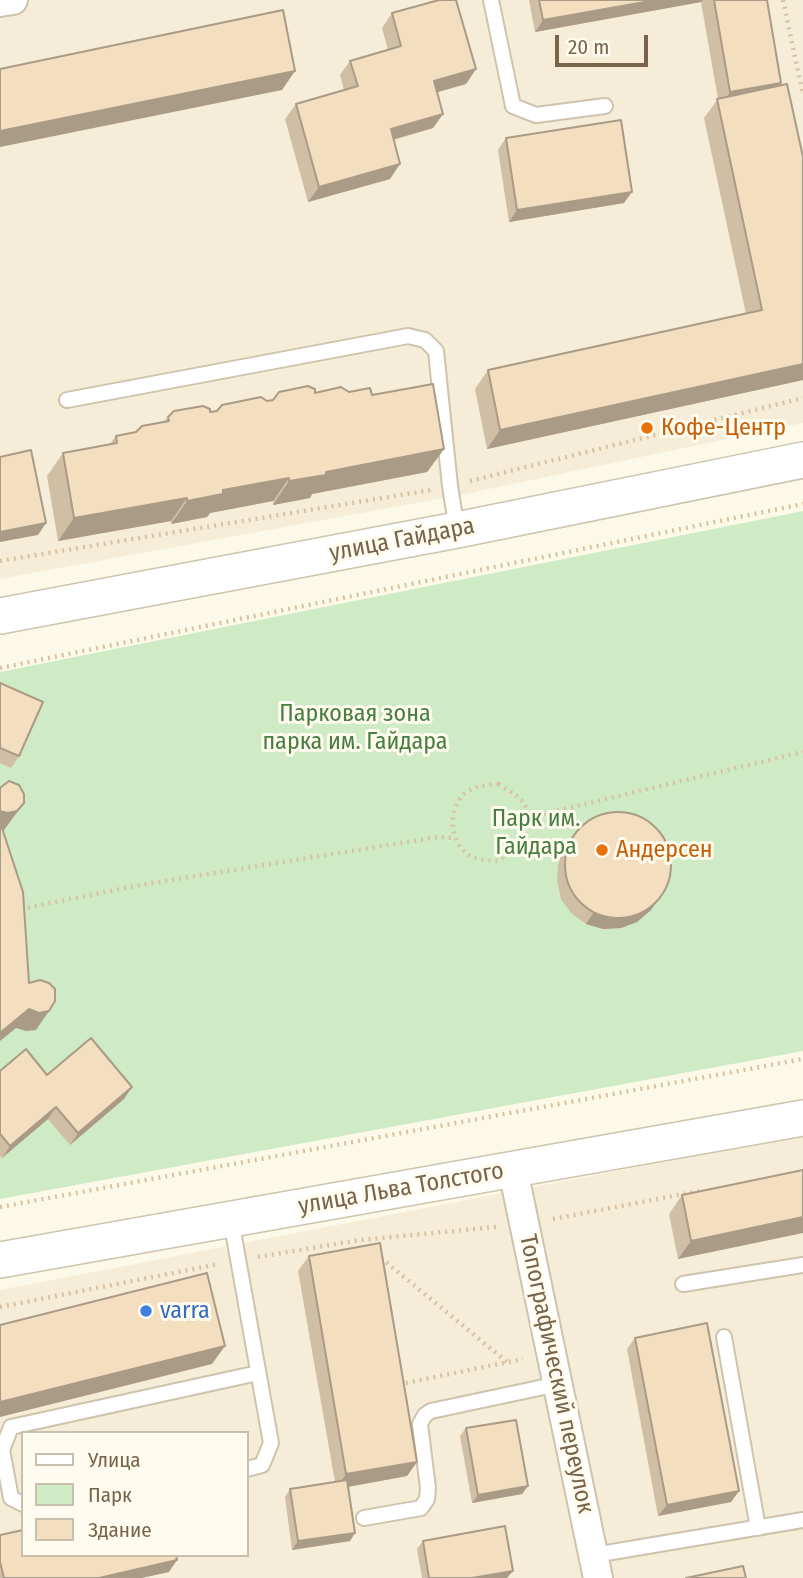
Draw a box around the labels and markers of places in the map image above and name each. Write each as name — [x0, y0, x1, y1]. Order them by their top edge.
place label: Кофе-Центр — [661, 414, 786, 442]
marker: Кофе-Центр — [639, 420, 655, 436]
place label: Андерсен — [616, 836, 713, 864]
marker: Андерсен — [594, 842, 610, 858]
place label: varra — [160, 1297, 210, 1325]
marker: varra — [138, 1303, 154, 1319]

